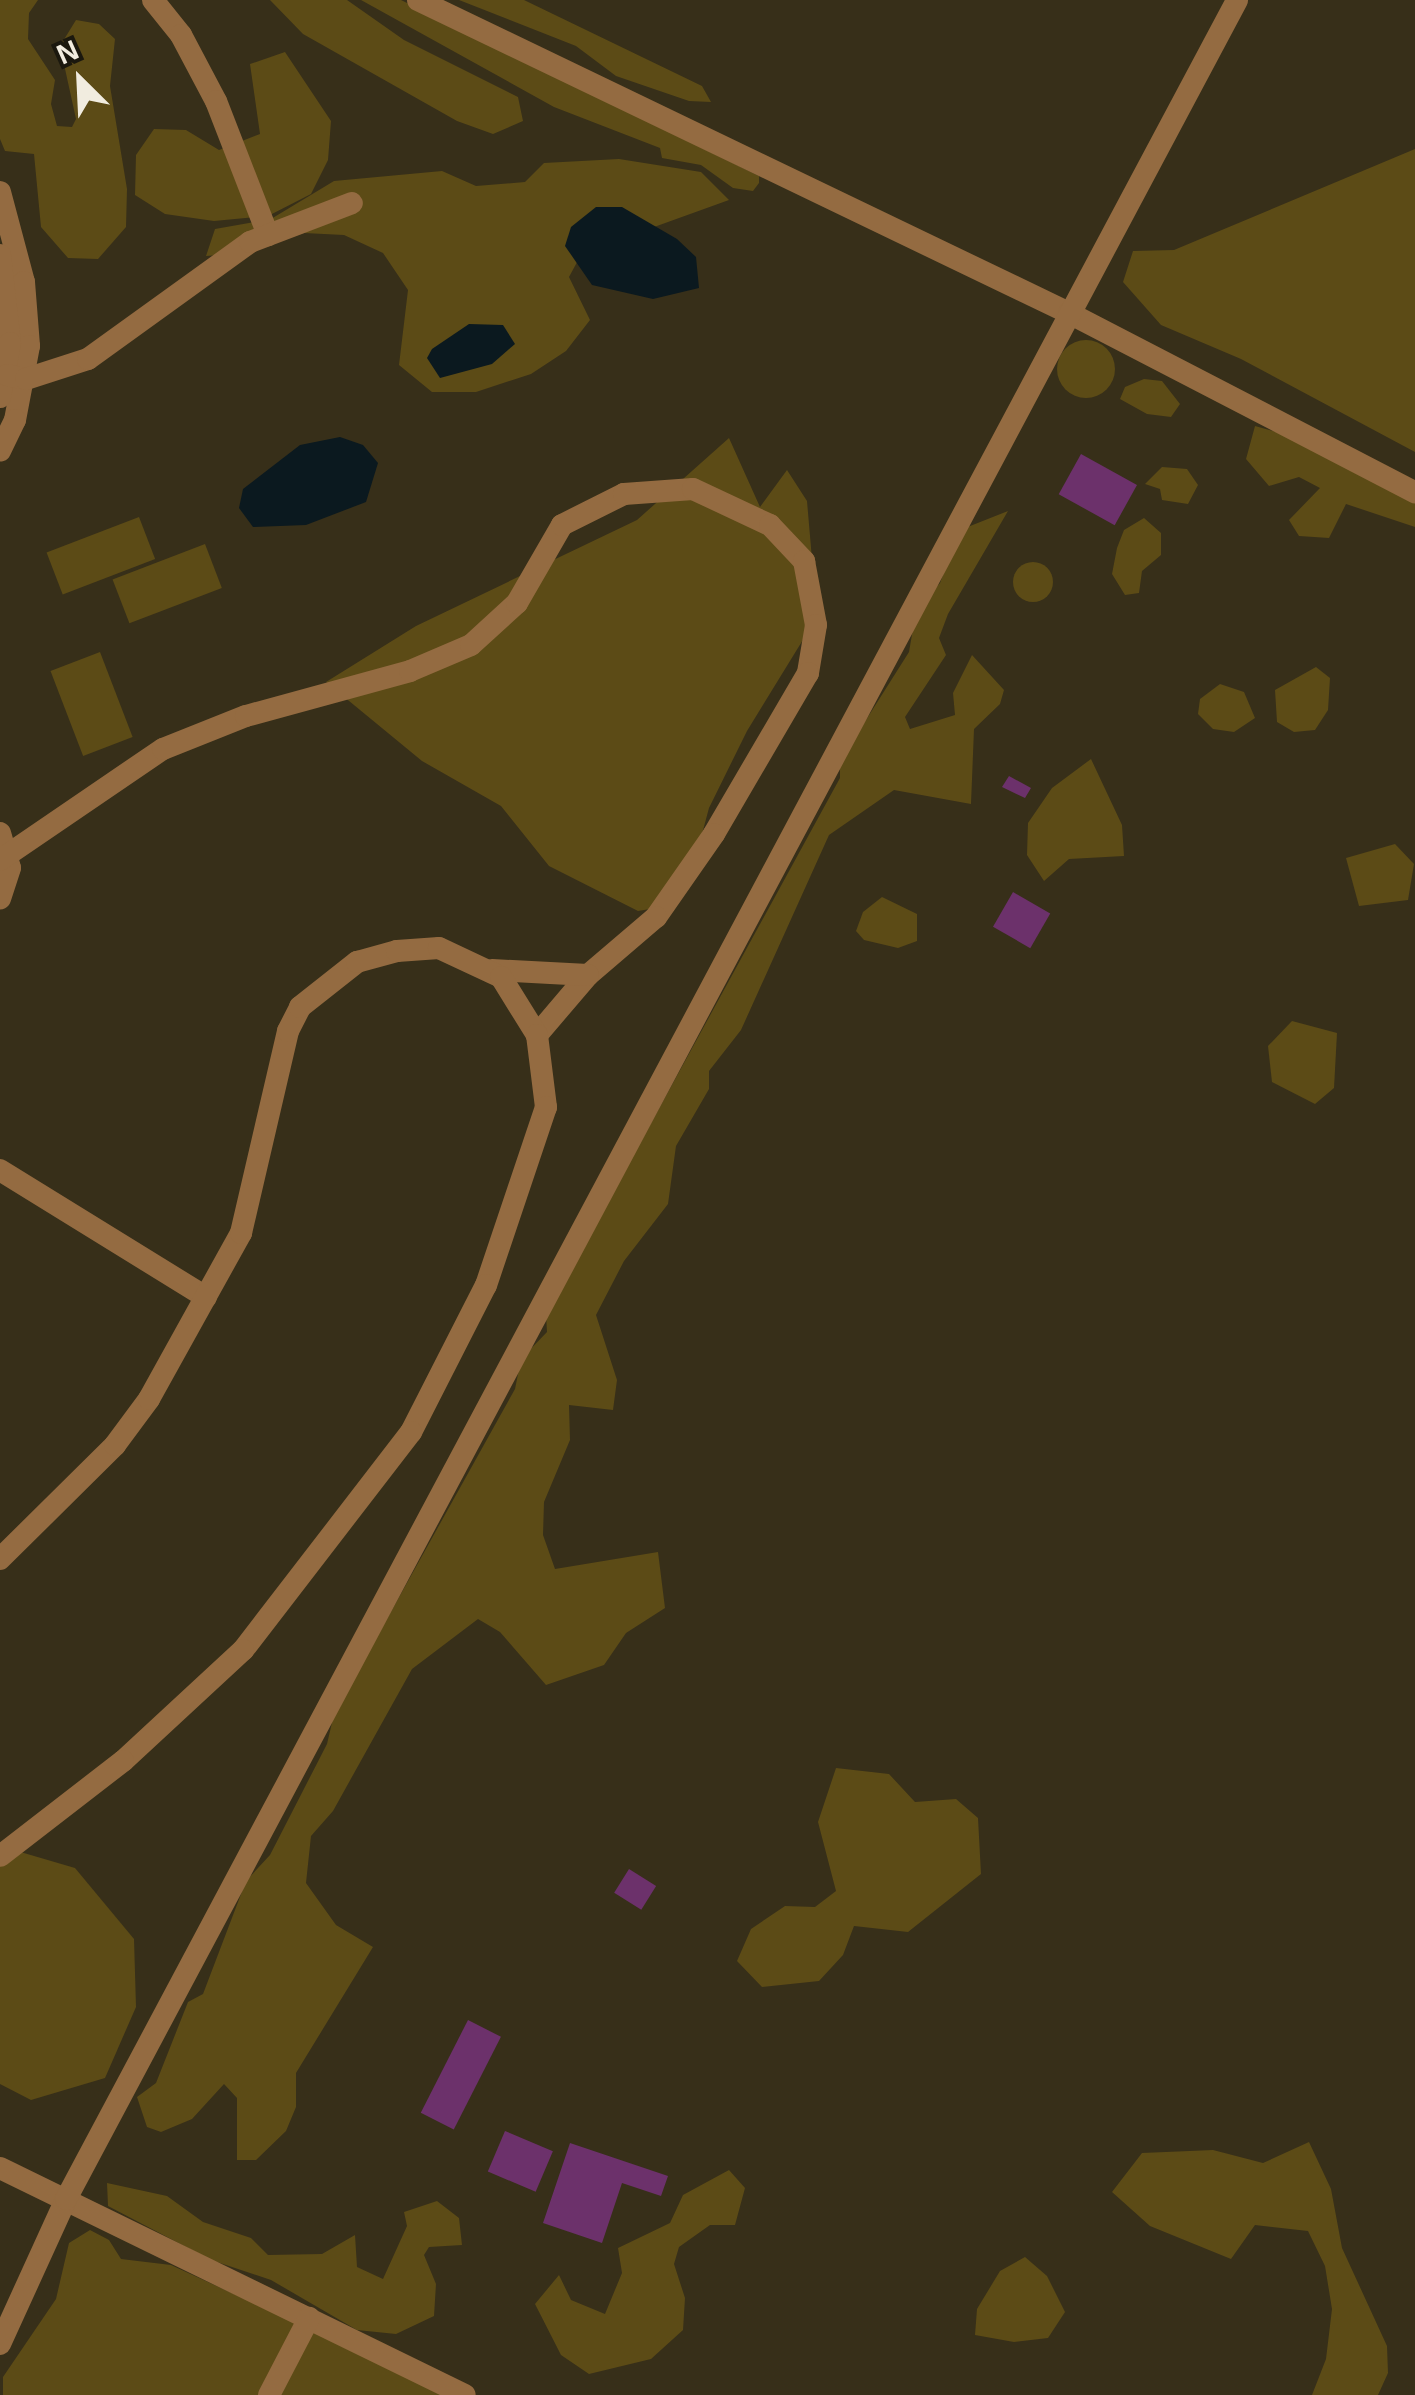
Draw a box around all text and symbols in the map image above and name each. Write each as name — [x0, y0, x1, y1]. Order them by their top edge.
north arrow — [30, 30, 130, 130]
text: N — [52, 34, 83, 70]

